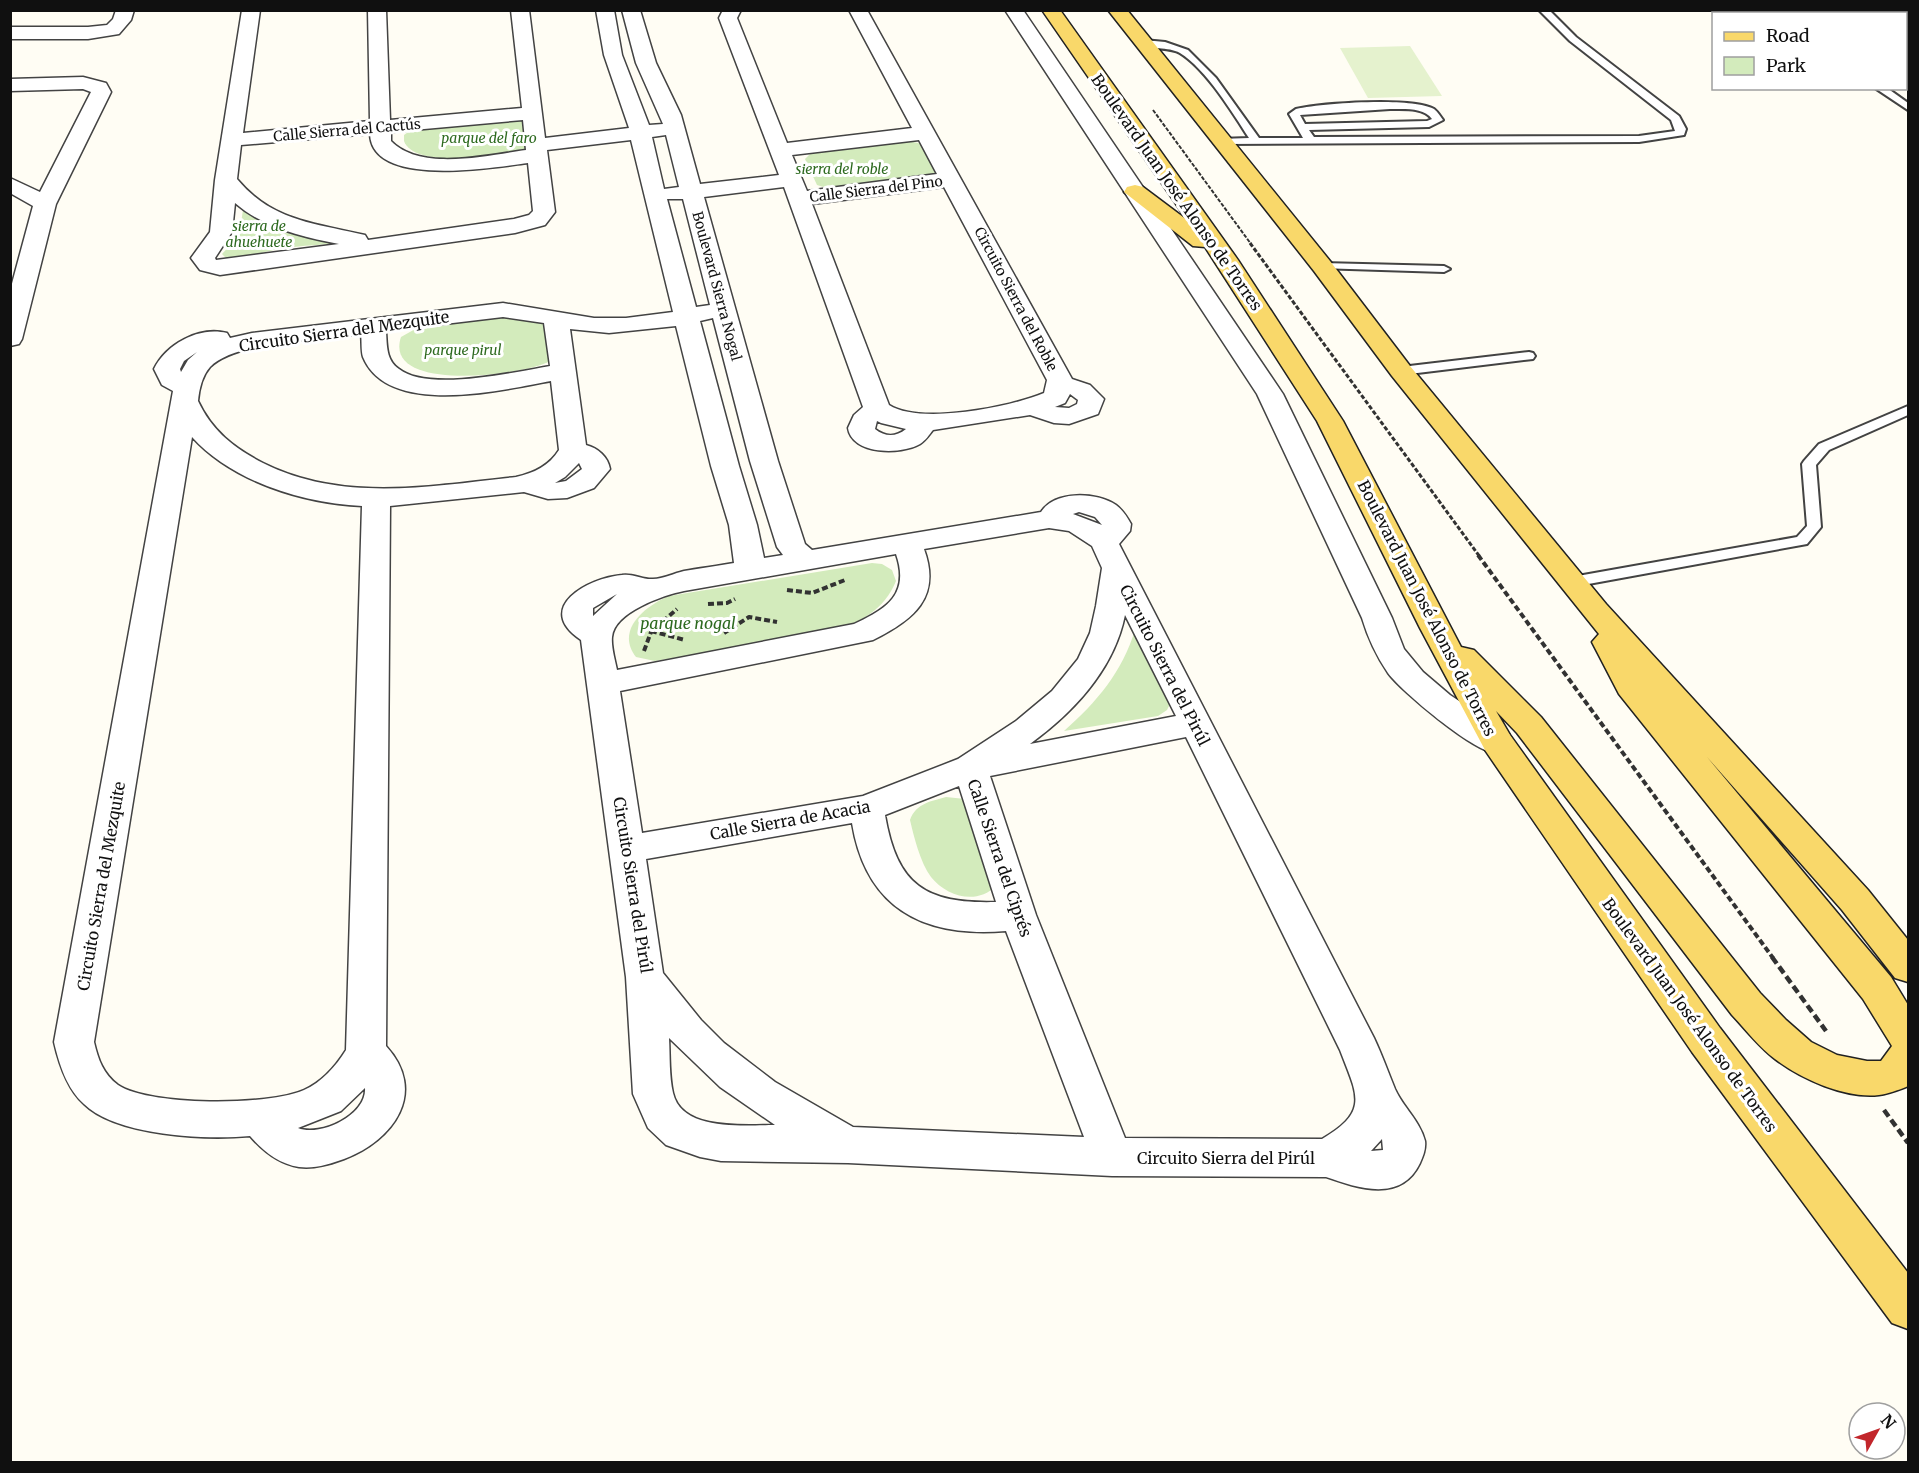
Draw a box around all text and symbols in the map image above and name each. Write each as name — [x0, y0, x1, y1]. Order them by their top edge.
legend — [1712, 12, 1907, 90]
text: Road — [1766, 24, 1810, 47]
text: Park — [1766, 54, 1807, 77]
street label: Boulevard Juan José Alonso de Torres — [1087, 70, 1267, 314]
street label: Calle Sierra del Cactús — [273, 115, 422, 145]
park label: parque del faro — [441, 129, 537, 147]
park label: sierra del roble — [796, 160, 888, 178]
street label: Calle Sierra del Pino — [809, 172, 943, 206]
street label: Boulevard Sierra Nogal — [688, 209, 746, 363]
park label: sierra de ahuehuete — [226, 217, 292, 251]
street label: Circuito Sierra del Roble — [970, 224, 1062, 374]
street label: Circuito Sierra del Mezquite — [238, 306, 450, 356]
park label: parque pirul — [424, 341, 502, 359]
street label: Boulevard Juan José Alonso de Torres — [1354, 477, 1501, 739]
street label: Circuito Sierra del Pirúl — [1116, 581, 1214, 749]
park label: parque nogal — [640, 613, 736, 633]
street label: Calle Sierra del Ciprés — [964, 776, 1036, 940]
street label: Circuito Sierra del Mezquite — [73, 780, 129, 992]
street label: Circuito Sierra del Pirúl — [609, 795, 657, 975]
street label: Calle Sierra de Acacia — [708, 796, 872, 844]
street label: Boulevard Juan José Alonso de Torres — [1598, 894, 1782, 1136]
street label: Circuito Sierra del Pirúl — [1137, 1148, 1315, 1168]
north arrow — [1847, 1401, 1907, 1461]
text: N — [1877, 1410, 1900, 1433]

